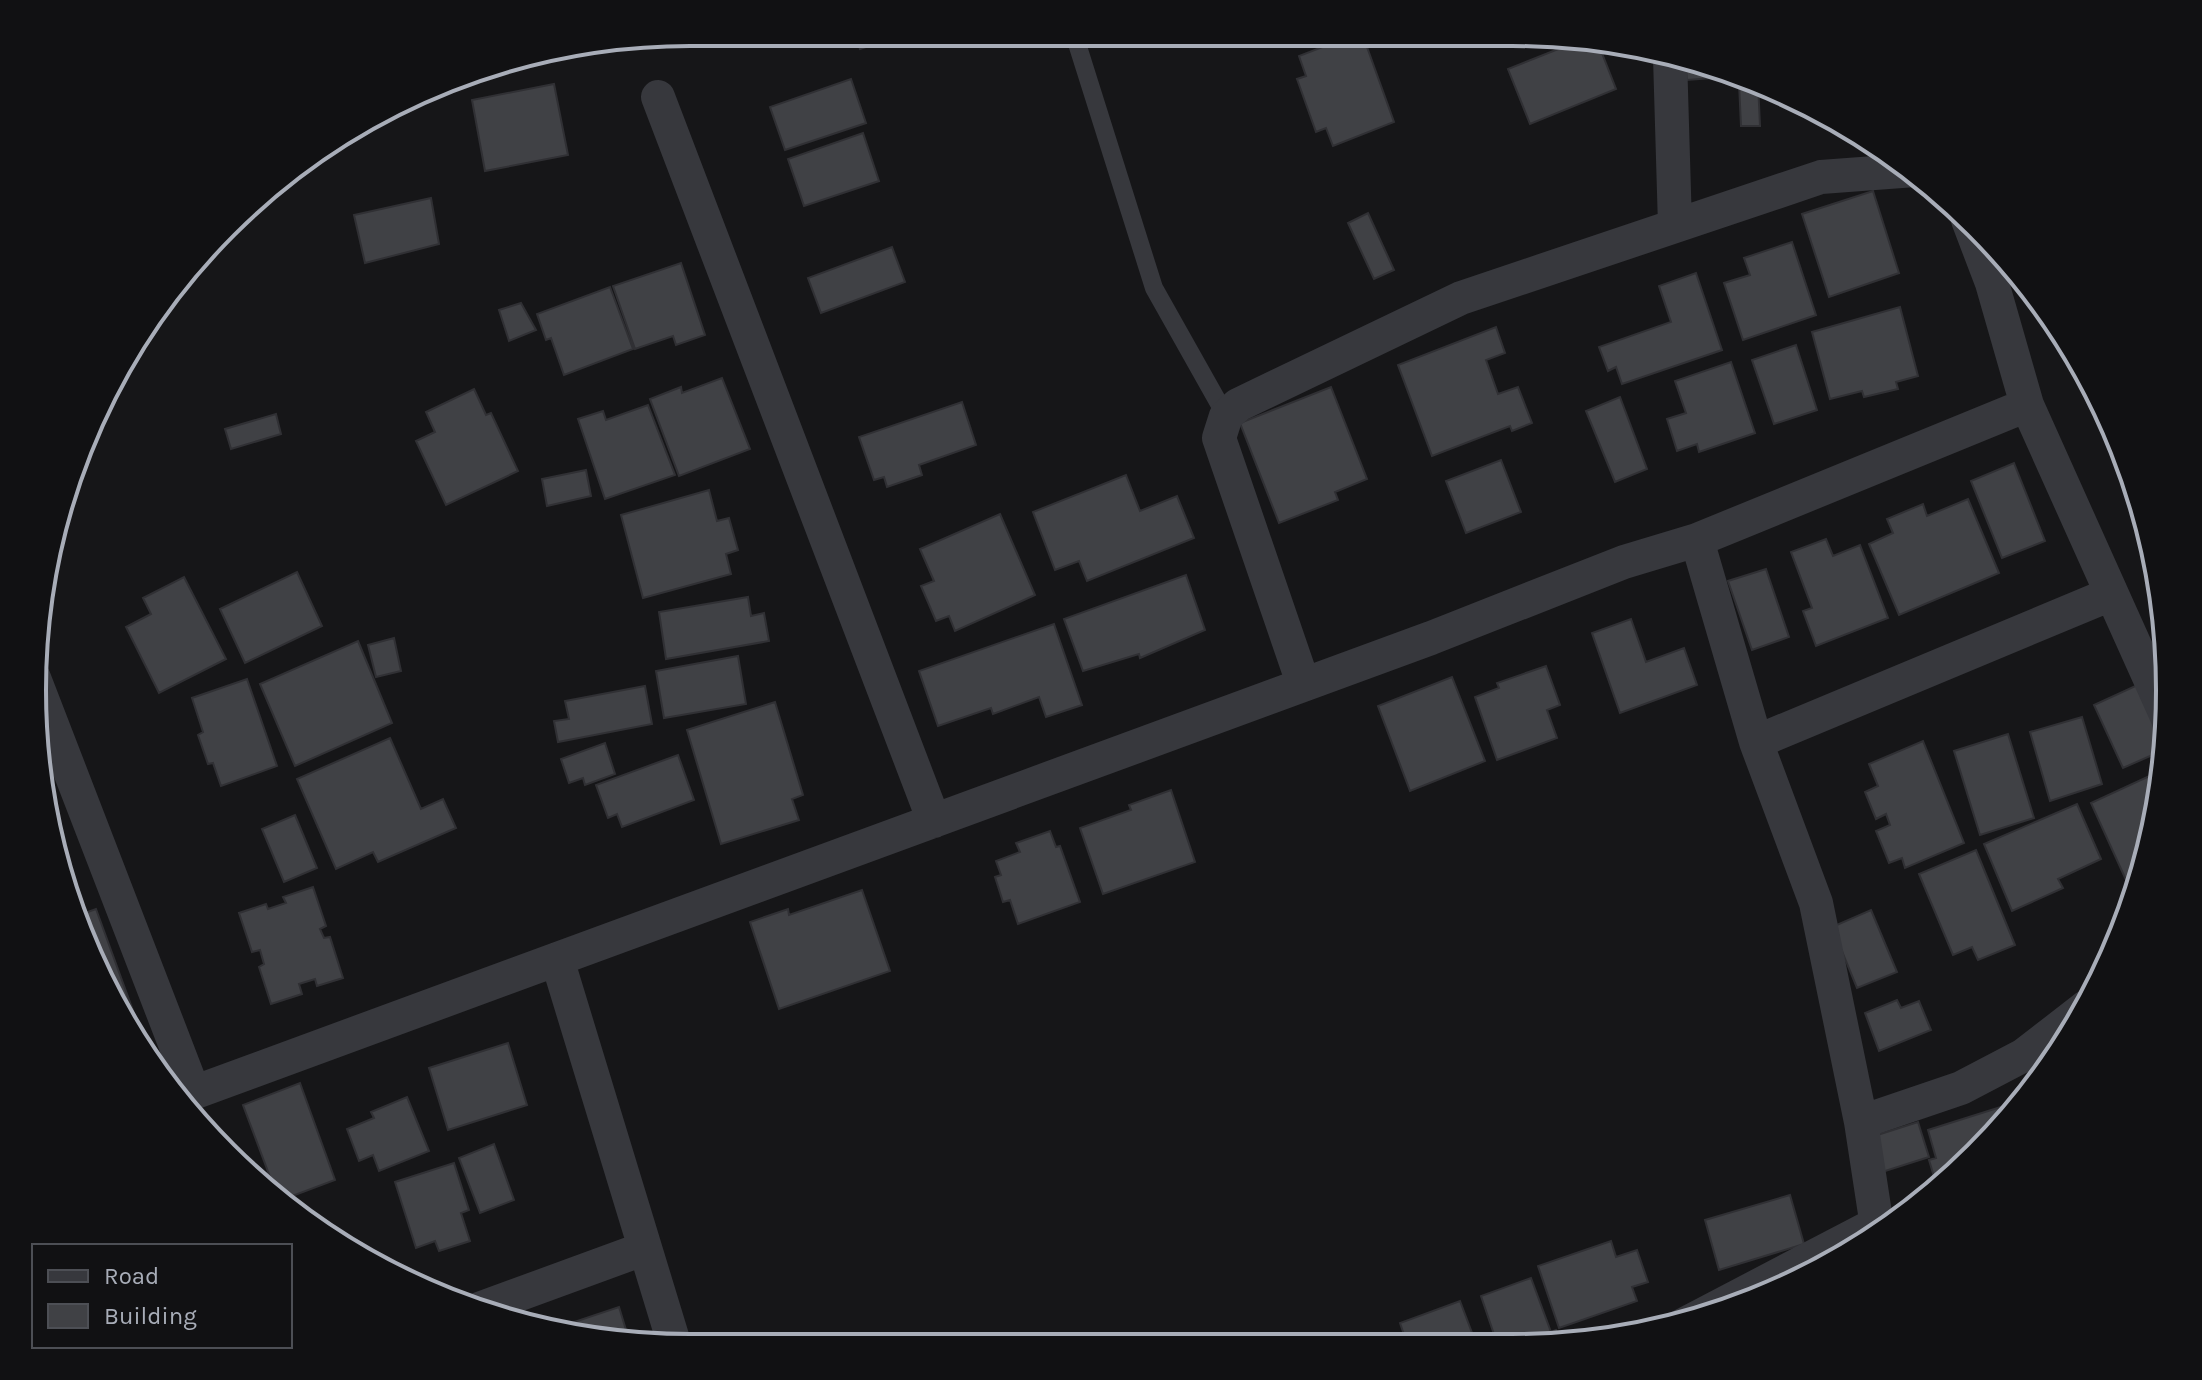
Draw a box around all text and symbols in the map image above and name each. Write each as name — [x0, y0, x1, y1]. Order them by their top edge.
legend — [32, 1244, 292, 1348]
text: Road — [104, 1262, 159, 1290]
text: Building — [104, 1302, 197, 1330]

